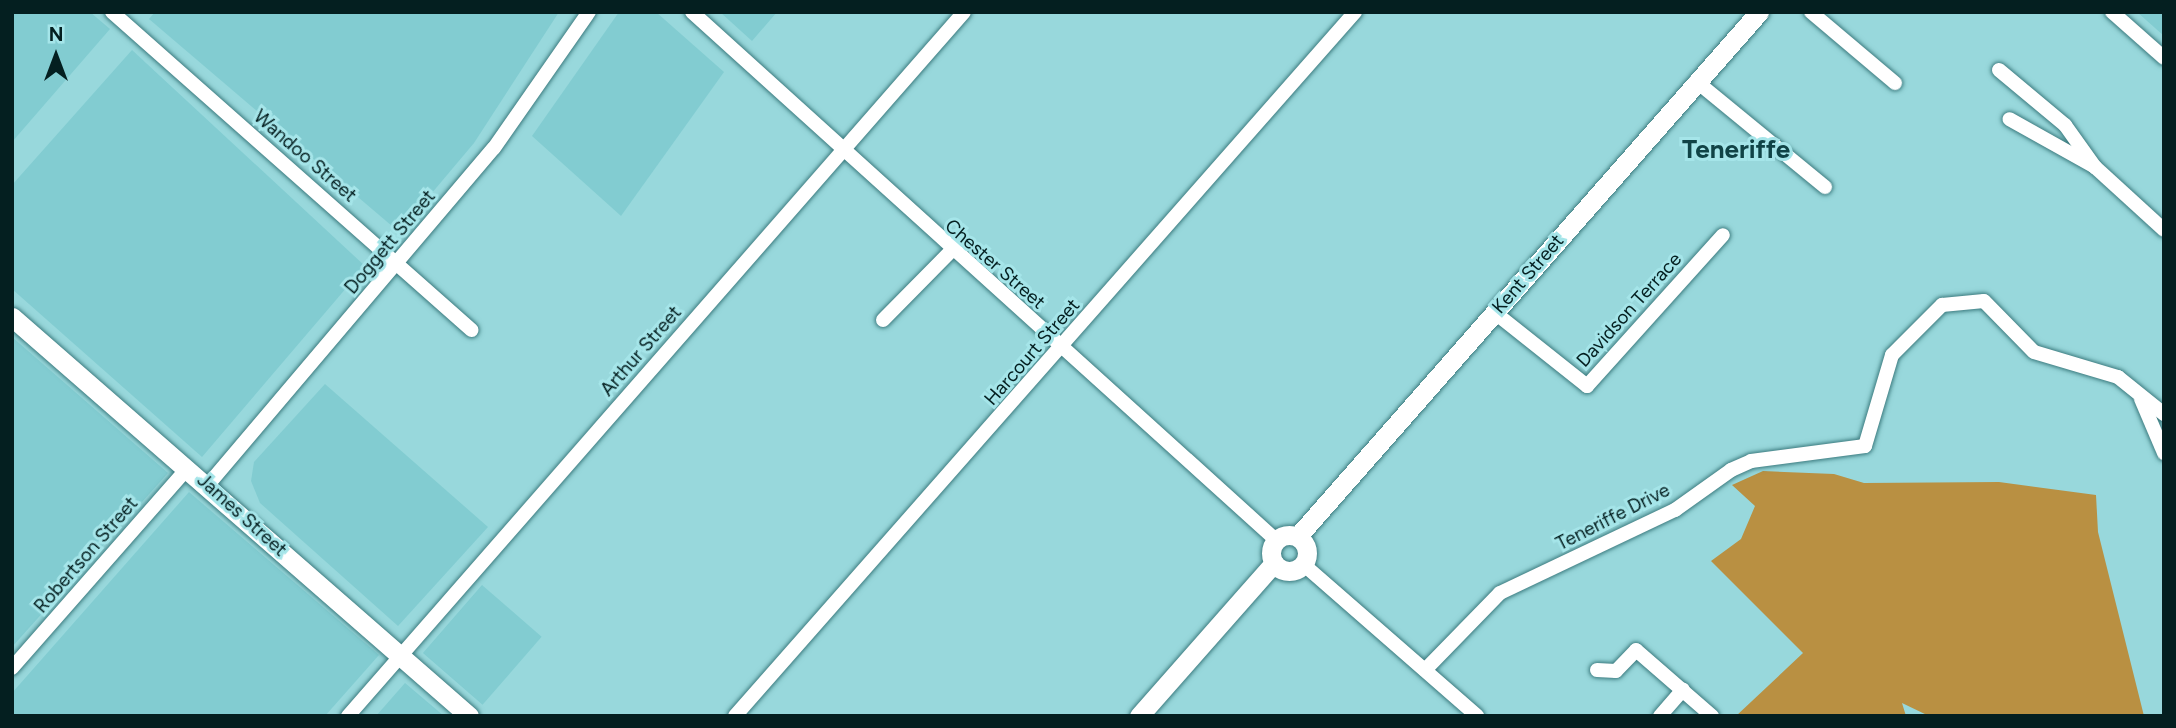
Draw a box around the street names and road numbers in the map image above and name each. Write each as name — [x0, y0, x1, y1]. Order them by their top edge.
street label: Wandoo Street — [249, 105, 361, 207]
street label: Doggett Street — [340, 185, 440, 299]
street label: Chester Street — [940, 214, 1050, 314]
street label: Kent Street — [1487, 230, 1569, 318]
street label: Davidson Terrace — [1572, 248, 1686, 372]
street label: Harcourt Street — [980, 294, 1084, 410]
street label: Arthur Street — [596, 301, 686, 401]
street label: James Street — [192, 469, 292, 561]
street label: Teneriffe Drive — [1552, 479, 1674, 555]
street label: Robertson Street — [29, 492, 143, 618]

